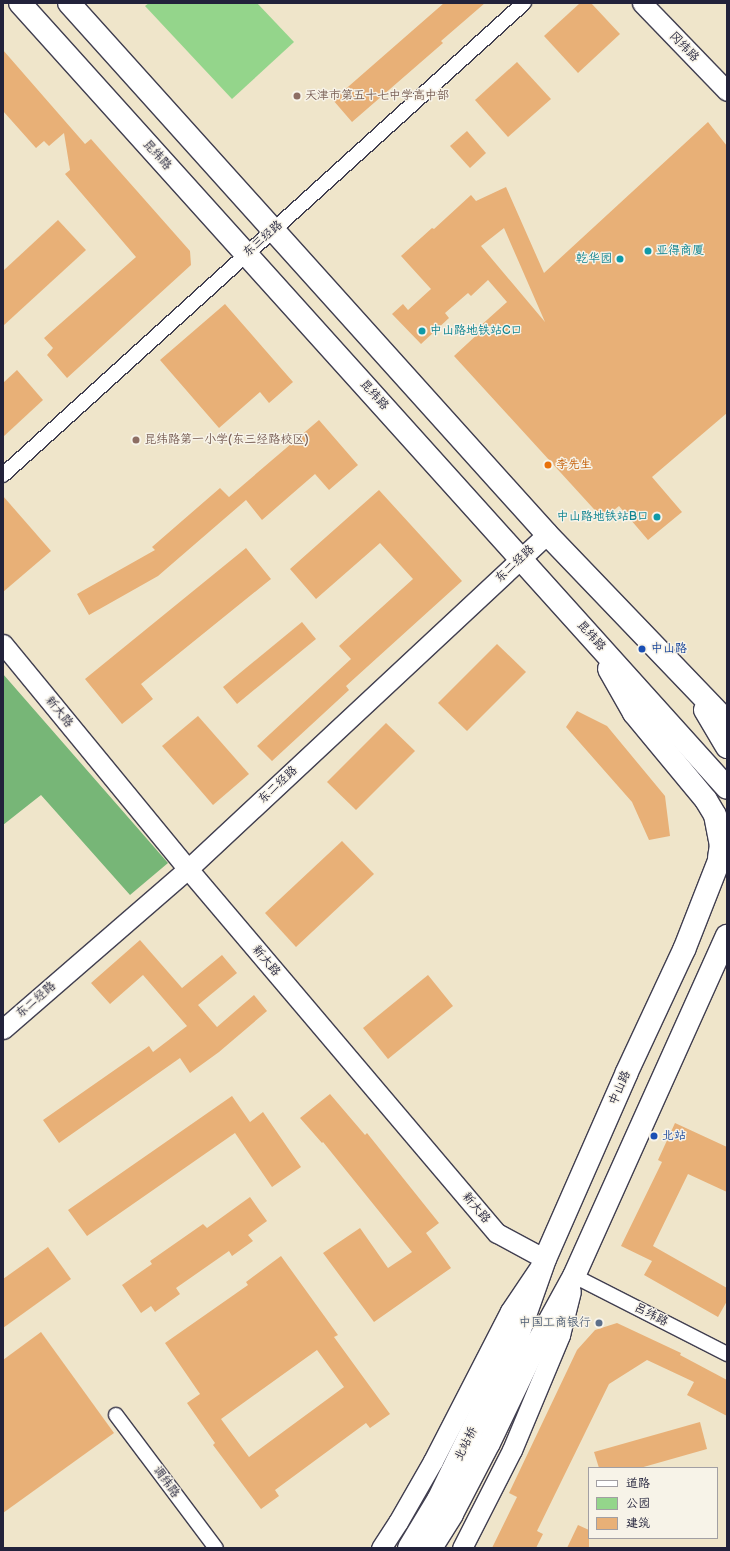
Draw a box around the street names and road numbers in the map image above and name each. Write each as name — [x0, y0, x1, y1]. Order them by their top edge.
street label: 冈纬路 — [666, 29, 702, 65]
street label: 昆纬路 — [140, 137, 174, 173]
street label: 东三经路 — [240, 218, 286, 260]
street label: 昆纬路 — [357, 377, 391, 413]
street label: 东二经路 — [493, 542, 537, 586]
street label: 昆纬路 — [574, 618, 608, 654]
street label: 新大路 — [42, 693, 76, 731]
street label: 东二经路 — [256, 763, 300, 807]
street label: 新大路 — [249, 943, 283, 979]
street label: 东二经路 — [13, 979, 59, 1021]
street label: 中山路 — [606, 1069, 634, 1107]
street label: 新大路 — [459, 1190, 493, 1226]
street label: 吕纬路 — [632, 1300, 670, 1330]
street label: 北站桥 — [452, 1425, 480, 1463]
street label: 调纬路 — [150, 1463, 182, 1501]

